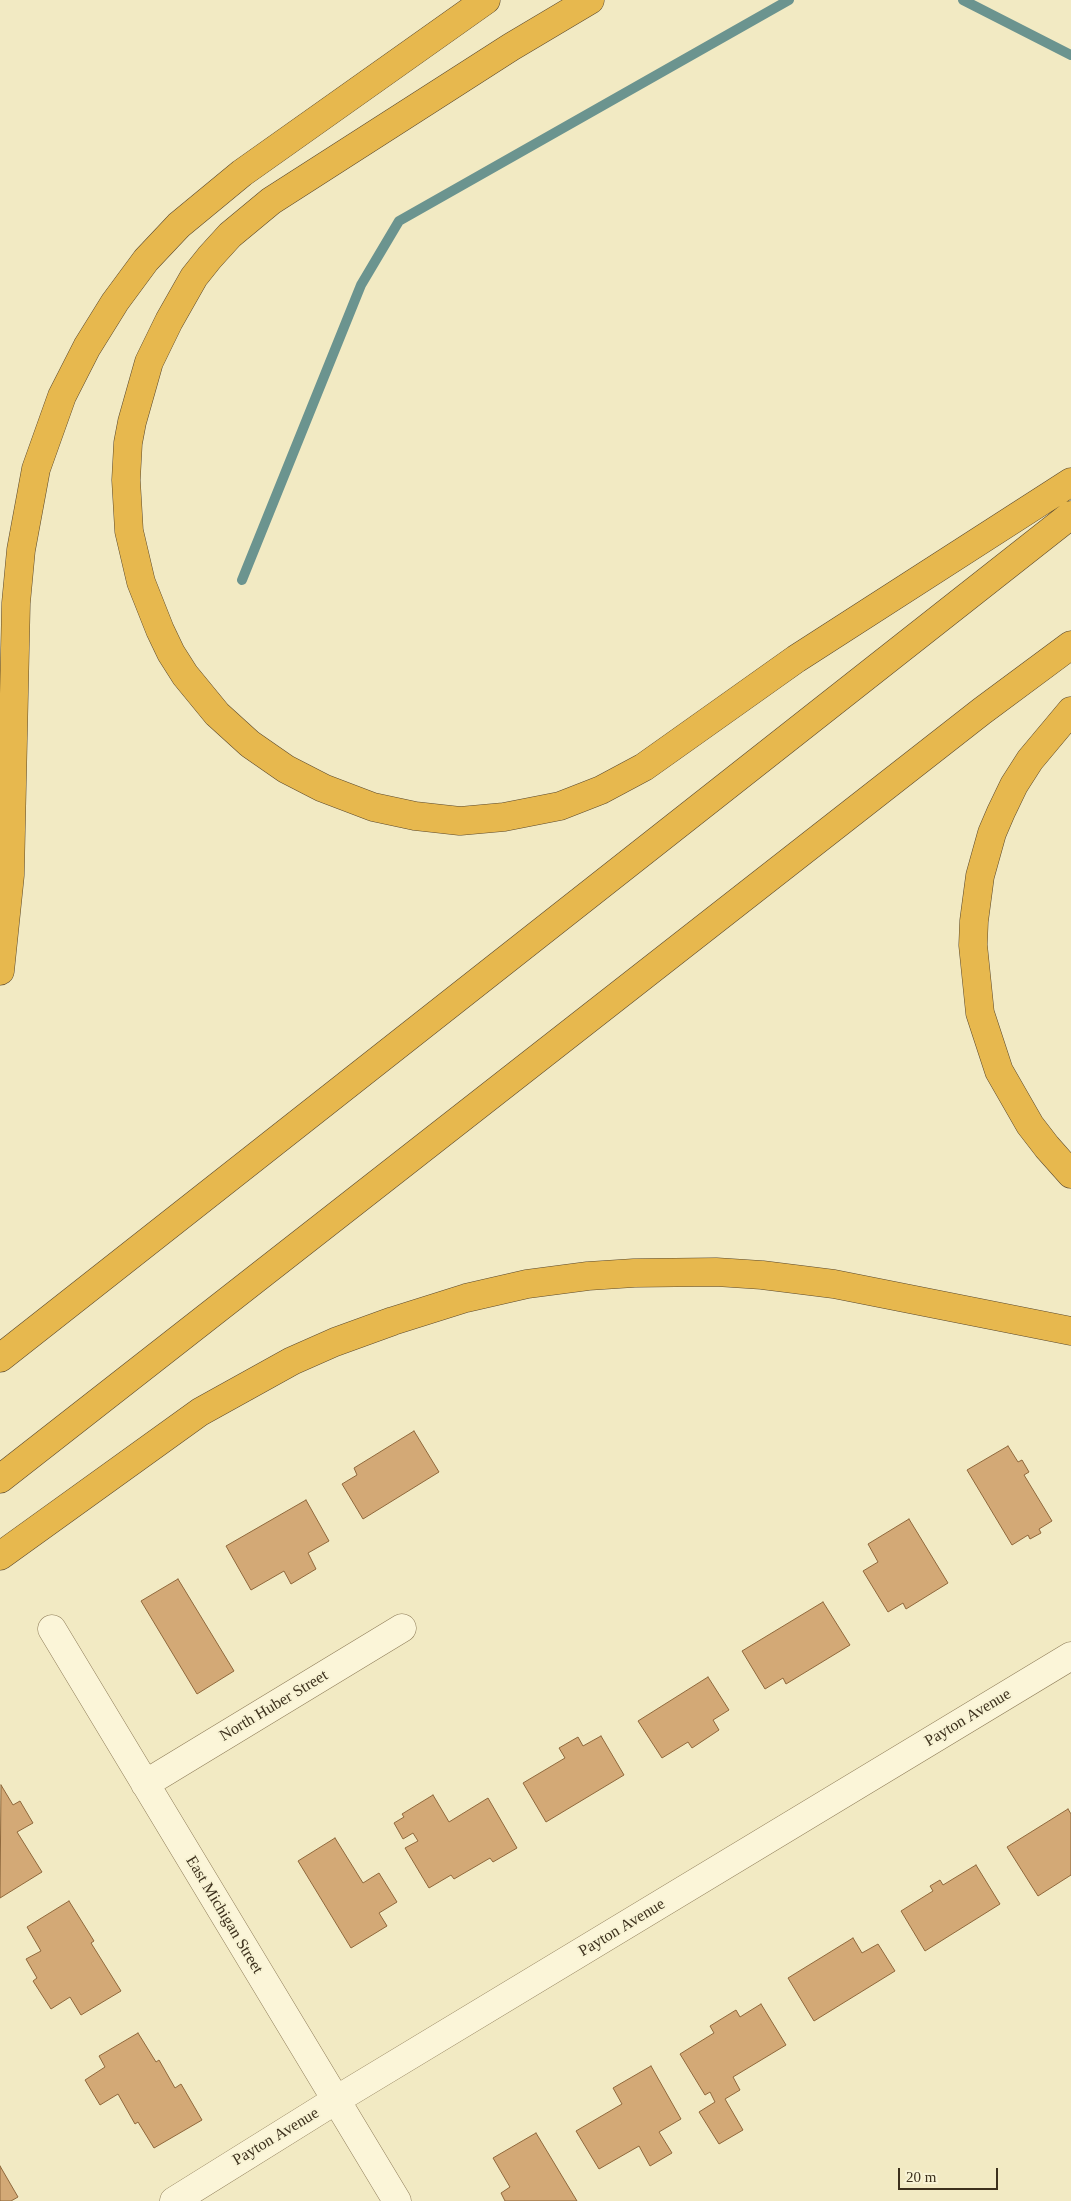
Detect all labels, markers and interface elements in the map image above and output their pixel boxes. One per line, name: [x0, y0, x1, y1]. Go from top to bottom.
street label: North Huber Street: [216, 1666, 332, 1746]
street label: Payton Avenue: [921, 1685, 1015, 1751]
street label: East Michigan Street: [181, 1853, 267, 1977]
street label: Payton Avenue: [575, 1895, 669, 1961]
street label: Payton Avenue: [229, 2104, 323, 2170]
scale bar: [901, 2158, 1001, 2190]
text: 20 m: [906, 2169, 936, 2185]

